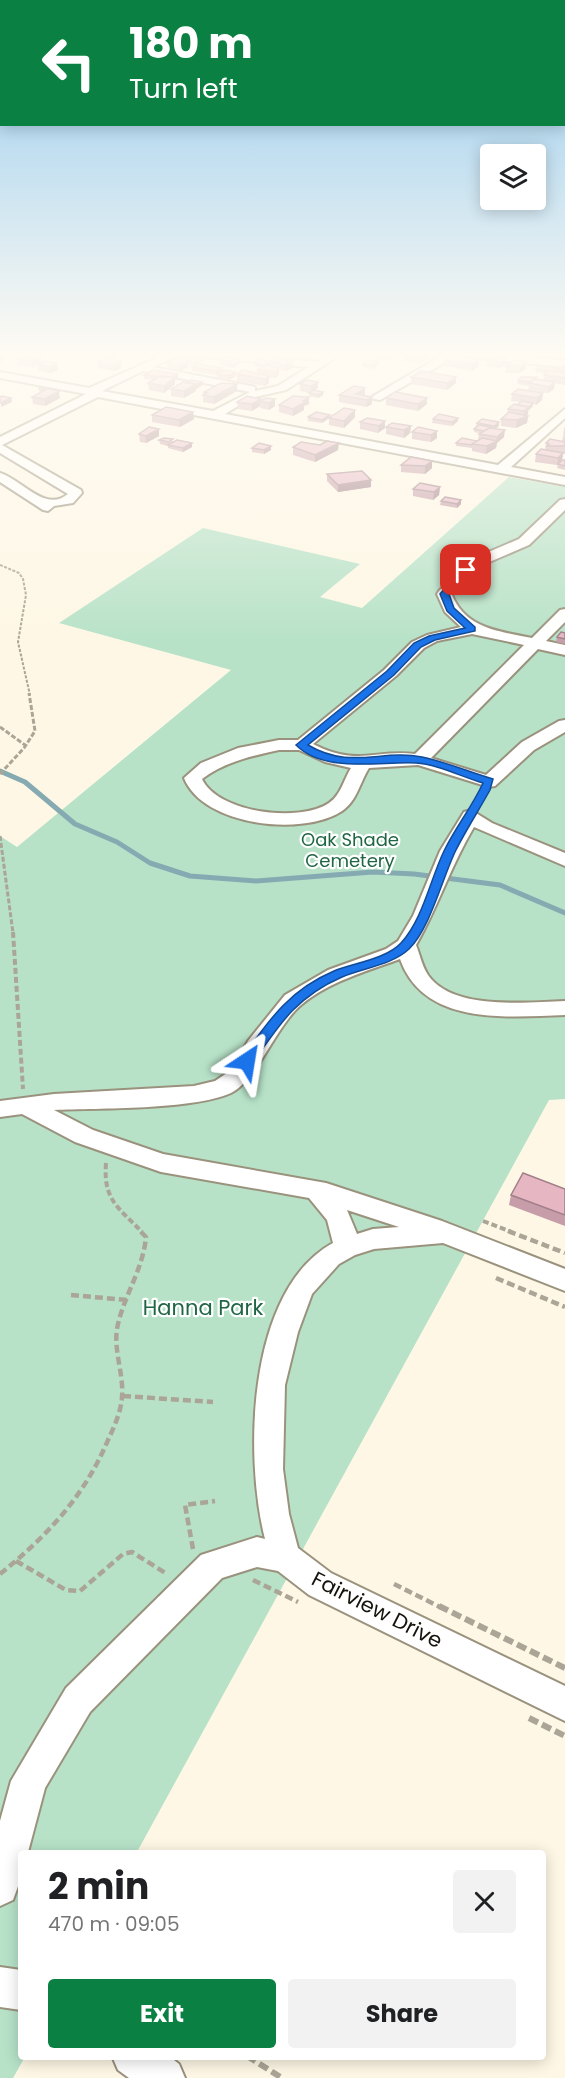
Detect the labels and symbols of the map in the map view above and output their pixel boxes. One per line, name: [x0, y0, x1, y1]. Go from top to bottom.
pin: [440, 544, 491, 595]
park label: Oak Shade Cemetery: [301, 827, 399, 873]
position arrow: [215, 1029, 279, 1093]
park label: Hanna Park: [143, 1293, 263, 1322]
street label: Fairview Drive: [307, 1564, 448, 1655]

